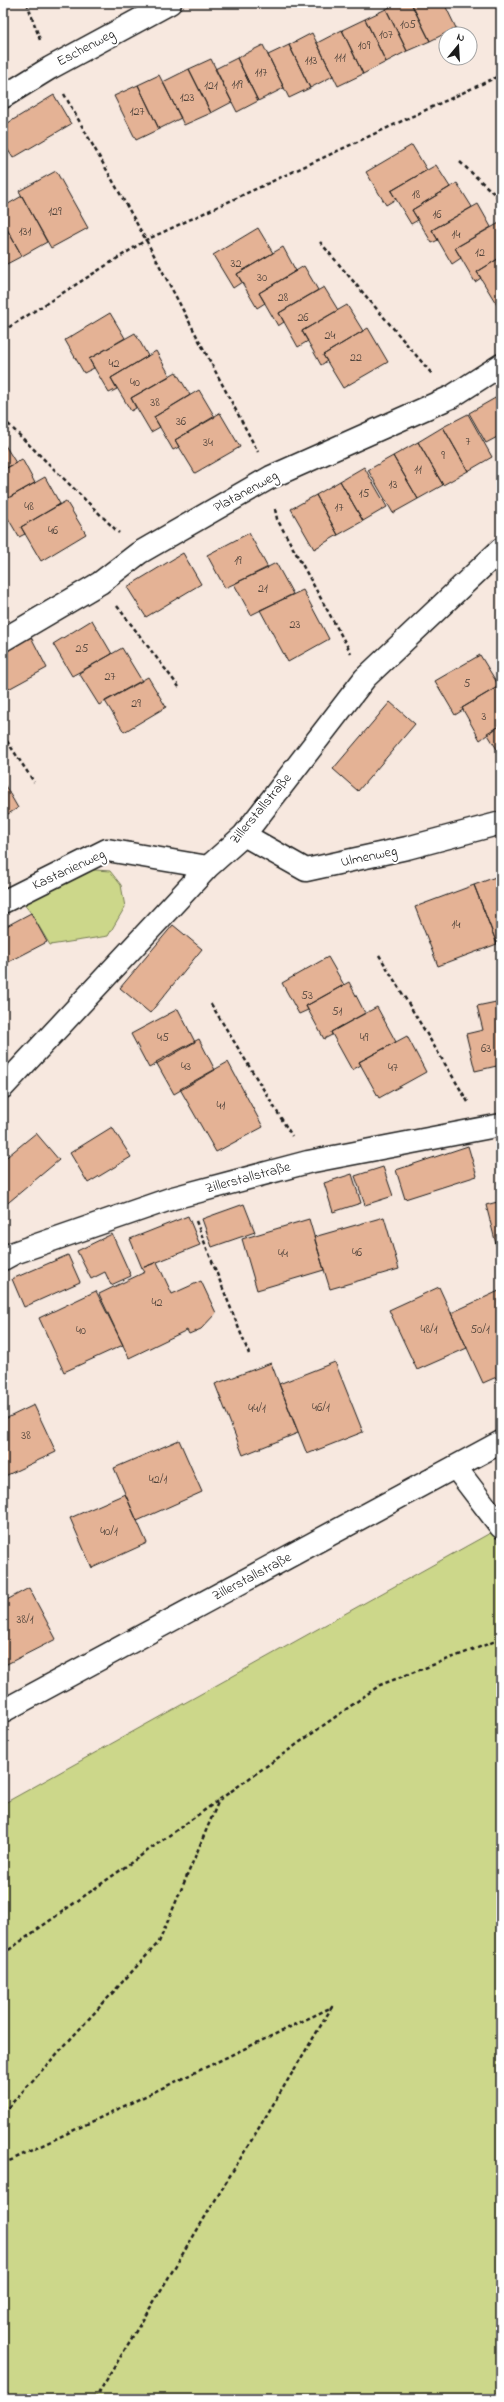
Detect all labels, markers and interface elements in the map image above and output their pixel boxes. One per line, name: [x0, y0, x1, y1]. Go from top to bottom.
house number: 105: [400, 16, 416, 34]
street label: Eschenweg: [53, 24, 119, 73]
house number: 107: [379, 26, 393, 44]
north arrow: [438, 26, 478, 66]
text: N: [455, 29, 467, 46]
house number: 109: [358, 37, 371, 55]
house number: 111: [334, 49, 346, 67]
house number: 113: [305, 52, 317, 70]
house number: 117: [255, 64, 267, 82]
house number: 119: [231, 76, 243, 94]
house number: 121: [204, 77, 218, 95]
house number: 123: [180, 89, 194, 107]
house number: 127: [130, 103, 144, 121]
house number: 18: [412, 186, 421, 204]
house number: 129: [48, 203, 62, 221]
house number: 16: [432, 206, 442, 224]
house number: 131: [19, 223, 31, 241]
house number: 14: [452, 226, 460, 244]
house number: 12: [475, 244, 485, 262]
house number: 32: [231, 255, 241, 273]
house number: 30: [257, 269, 267, 287]
house number: 28: [278, 289, 289, 307]
house number: 26: [297, 309, 309, 327]
house number: 24: [325, 327, 336, 345]
house number: 22: [350, 349, 362, 367]
house number: 42: [109, 355, 119, 373]
house number: 40: [130, 374, 140, 392]
house number: 38: [150, 394, 160, 412]
house number: 36: [176, 413, 187, 431]
house number: 7: [466, 433, 471, 451]
house number: 34: [203, 434, 213, 452]
house number: 9: [441, 447, 445, 465]
house number: 11: [414, 461, 422, 479]
street label: Platanenweg: [210, 466, 283, 519]
house number: 13: [389, 476, 397, 494]
house number: 15: [359, 485, 369, 503]
house number: 48: [24, 498, 34, 516]
house number: 17: [335, 499, 343, 517]
house number: 46: [48, 522, 59, 540]
house number: 19: [234, 552, 242, 570]
house number: 21: [258, 580, 268, 598]
house number: 23: [290, 616, 301, 634]
house number: 25: [76, 640, 89, 658]
house number: 27: [105, 668, 116, 686]
house number: 5: [464, 675, 471, 693]
house number: 29: [131, 695, 141, 713]
house number: 3: [482, 708, 487, 726]
street label: Zillerstallstraße: [225, 768, 298, 849]
street label: Ulmenweg: [339, 841, 399, 874]
street label: Kastanienweg: [29, 844, 109, 897]
house number: 14: [452, 916, 460, 934]
house number: 53: [301, 987, 313, 1005]
house number: 51: [332, 1003, 343, 1021]
house number: 45: [157, 1029, 169, 1047]
house number: 49: [360, 1029, 369, 1047]
house number: 63: [481, 1040, 491, 1058]
house number: 43: [181, 1058, 191, 1076]
house number: 47: [388, 1059, 398, 1077]
house number: 41: [217, 1097, 226, 1115]
street label: Zillerstallstraße: [203, 1156, 294, 1199]
house number: 46: [352, 1244, 363, 1262]
house number: 44: [278, 1245, 288, 1263]
house number: 42: [152, 1294, 162, 1312]
house number: 48/1: [421, 1321, 438, 1339]
house number: 50/1: [470, 1321, 490, 1339]
house number: 40: [76, 1322, 86, 1340]
house number: 46/1: [312, 1399, 330, 1417]
house number: 44/1: [248, 1400, 266, 1418]
house number: 38: [21, 1427, 31, 1445]
house number: 42/1: [149, 1471, 167, 1489]
house number: 40/1: [100, 1523, 118, 1541]
street label: Zillerstallstraße: [209, 1547, 296, 1607]
house number: 38/1: [17, 1611, 34, 1629]

